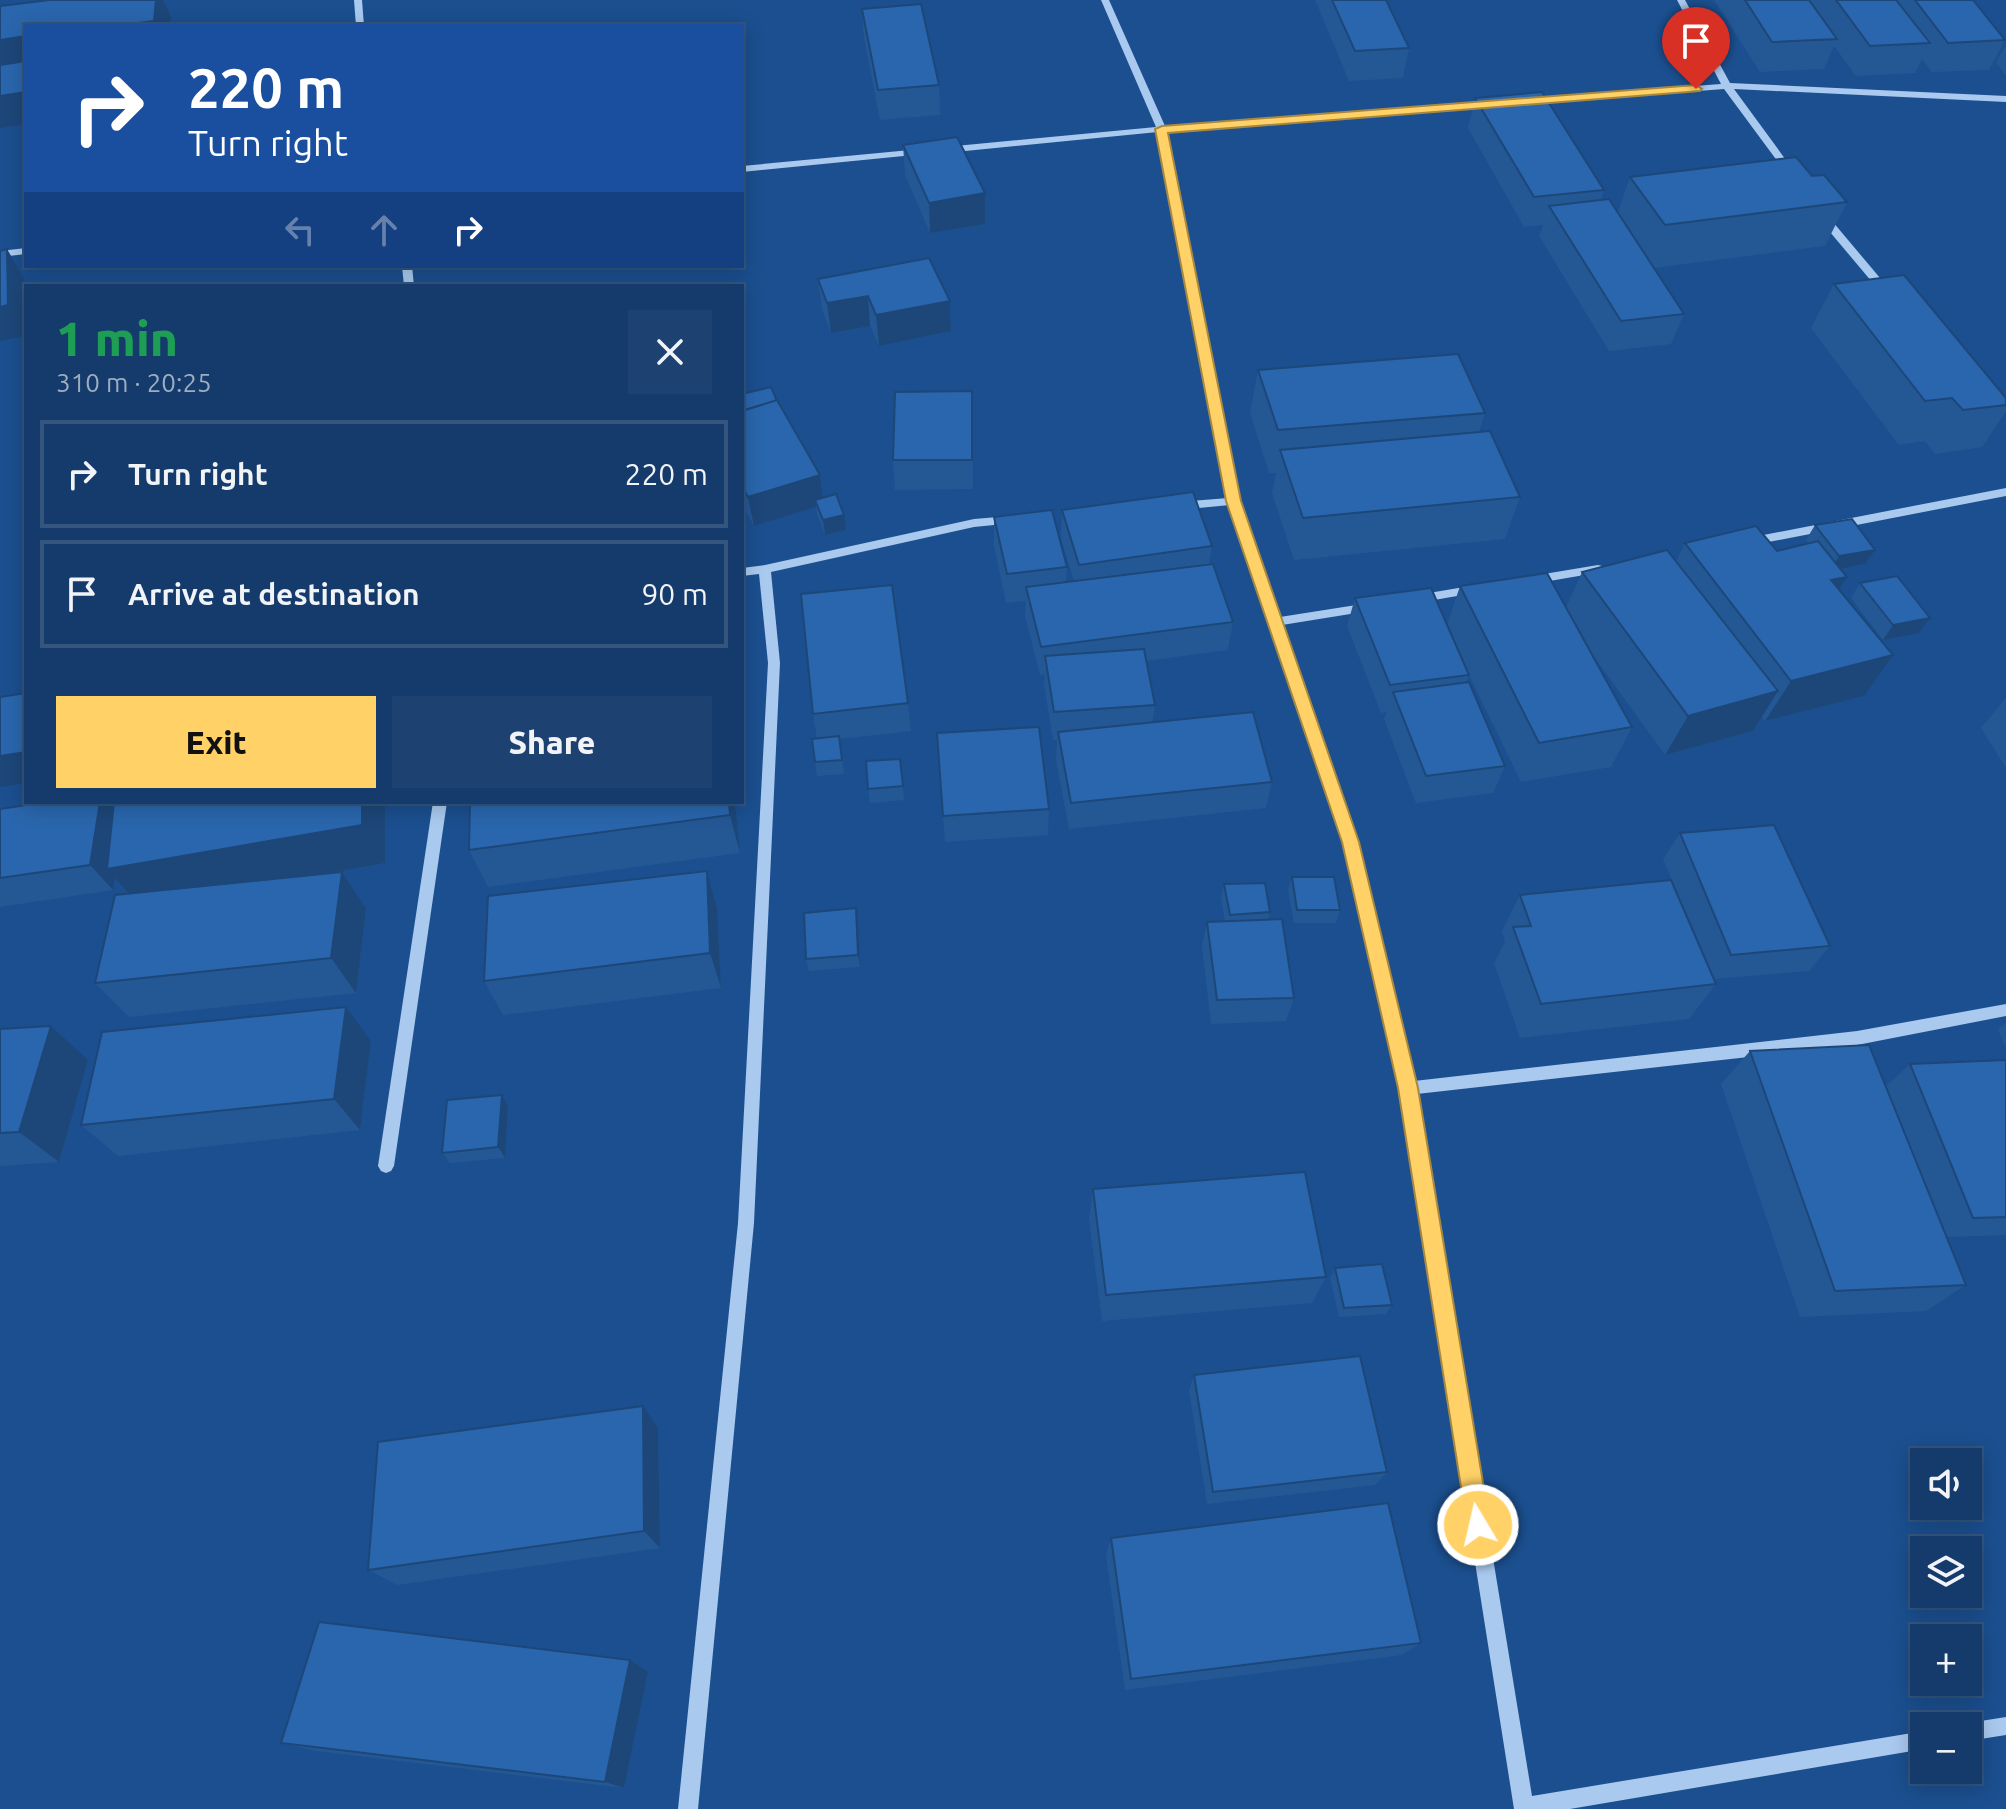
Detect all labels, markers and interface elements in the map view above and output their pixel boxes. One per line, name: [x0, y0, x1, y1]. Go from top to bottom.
pin: [1662, 7, 1730, 89]
icon: arrive: [1674, 19, 1718, 63]
icon: right: [56, 56, 160, 160]
text: 220 m: [188, 56, 344, 119]
text: Turn right: [188, 122, 348, 163]
icon: left: [278, 208, 322, 252]
icon: ahead: [362, 208, 406, 252]
icon: right: [446, 208, 490, 252]
button: close: [628, 310, 712, 394]
text: 1 min: [56, 311, 178, 365]
text: 310 m · 20:25: [56, 368, 212, 397]
icon: right: [60, 452, 104, 496]
text: Turn right: [128, 457, 268, 491]
text: 220 m: [624, 457, 708, 491]
icon: arrive: [60, 572, 104, 616]
text: Arrive at destination: [128, 577, 420, 611]
text: 90 m: [641, 577, 708, 611]
button: Exit: [56, 696, 376, 788]
button: Share: [392, 696, 712, 788]
map controls: [1910, 1448, 1982, 1784]
button: sound: [1910, 1448, 1982, 1520]
position arrow: [1436, 1483, 1520, 1567]
button: layers: [1910, 1536, 1982, 1608]
button: +: [1910, 1624, 1982, 1696]
button: −: [1910, 1712, 1982, 1784]

